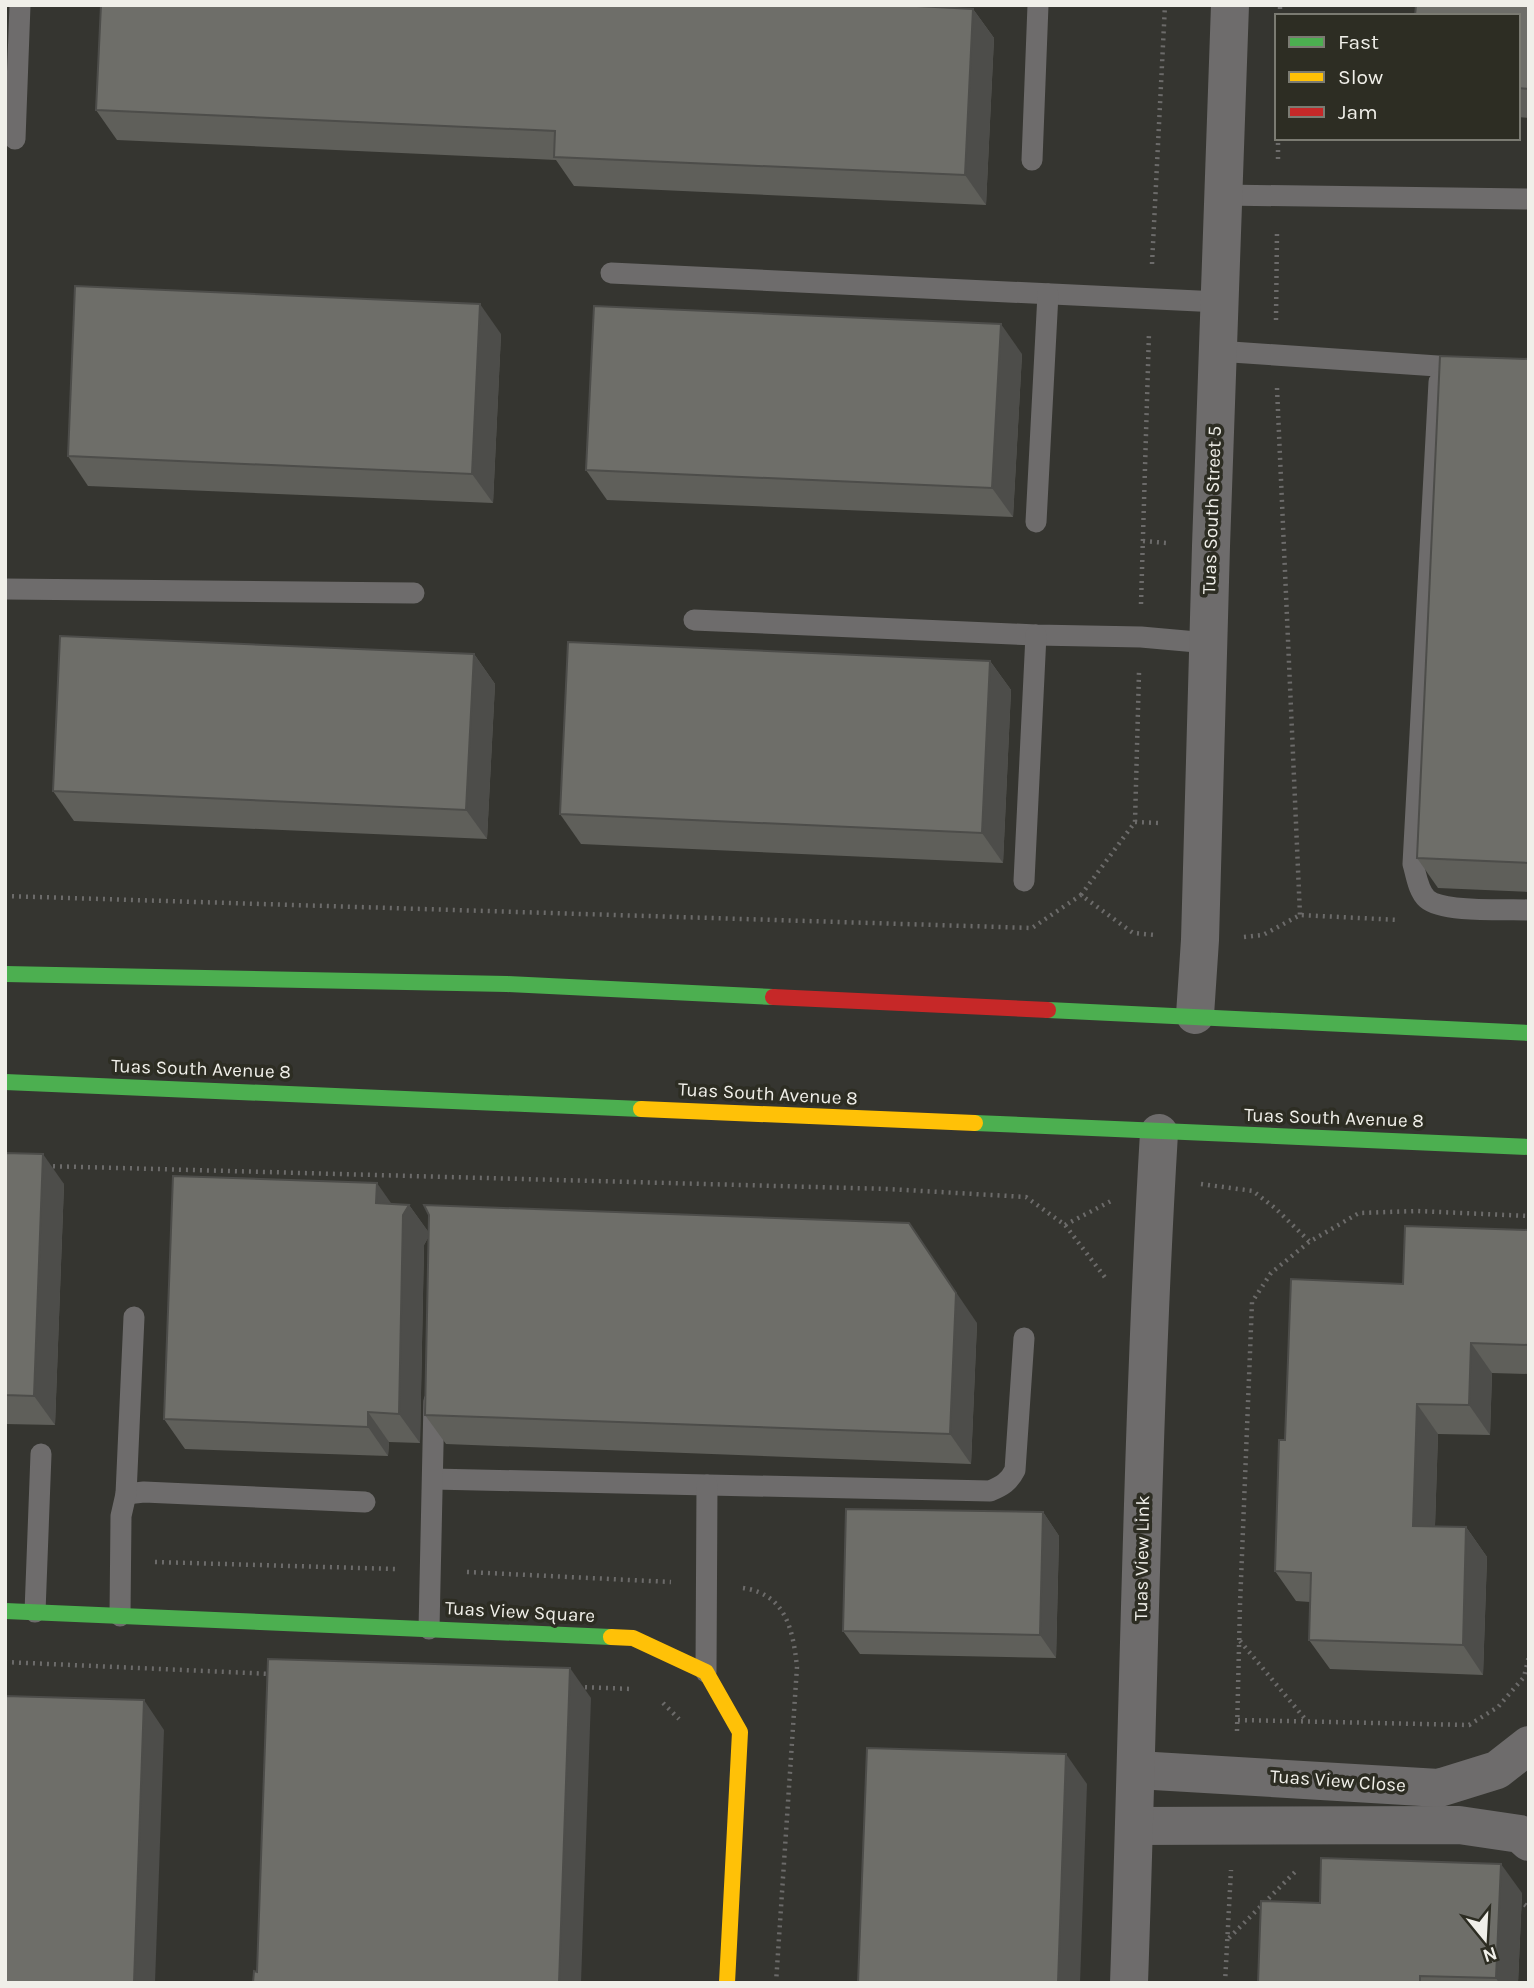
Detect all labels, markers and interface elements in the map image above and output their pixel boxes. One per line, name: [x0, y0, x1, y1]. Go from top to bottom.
legend: [1275, 14, 1520, 140]
text: Fast: [1338, 30, 1379, 54]
text: Slow: [1338, 65, 1383, 89]
text: Jam: [1338, 100, 1378, 124]
street label: Tuas South Street 5: [1198, 425, 1226, 595]
street label: Tuas South Avenue 8: [111, 1055, 291, 1083]
street label: Tuas South Avenue 8: [678, 1078, 858, 1110]
street label: Tuas South Avenue 8: [1244, 1104, 1424, 1132]
street label: Tuas View Link: [1130, 1495, 1154, 1621]
street label: Tuas View Square: [444, 1597, 596, 1627]
street label: Tuas View Close: [1269, 1765, 1407, 1797]
north arrow: [1450, 1904, 1520, 1974]
text: N: [1480, 1942, 1500, 1967]

